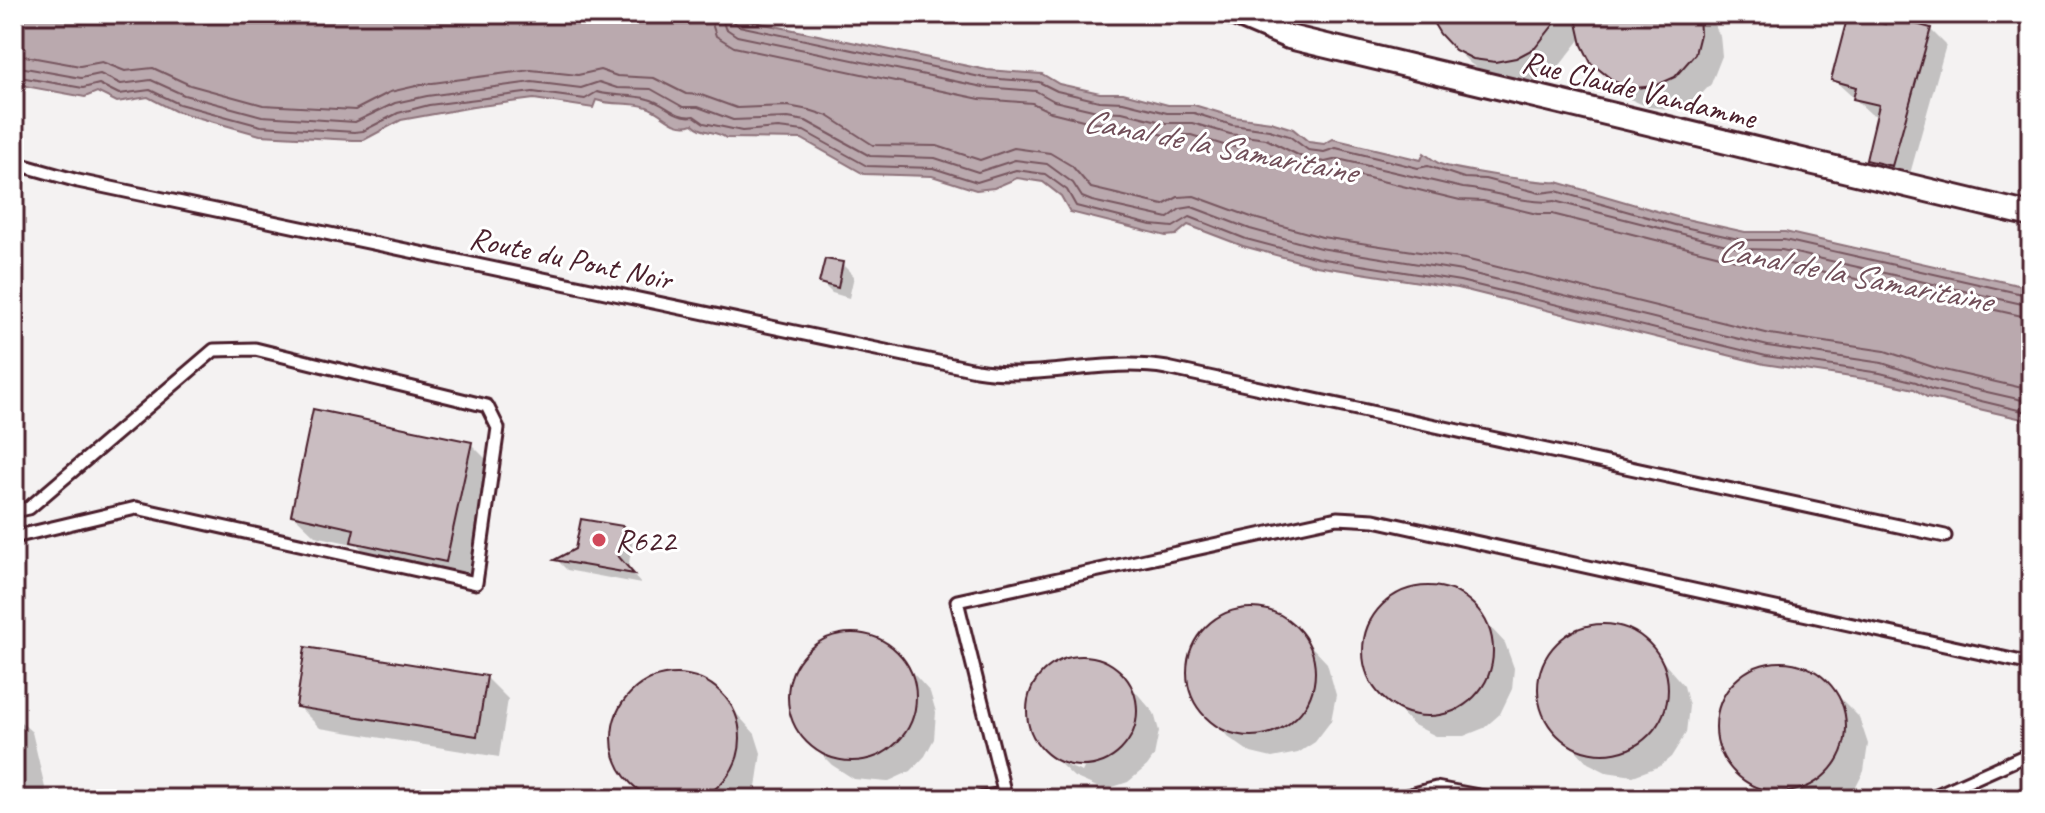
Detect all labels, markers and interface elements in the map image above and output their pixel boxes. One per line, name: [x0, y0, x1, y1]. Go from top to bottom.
street label: Rue Claude Vandamme: [1518, 41, 1763, 139]
water label: Canal de la Samaritaine: [1080, 98, 1365, 194]
street label: Route du Pont Noir: [466, 217, 678, 300]
water label: Canal de la Samaritaine: [1715, 227, 2000, 323]
place label: R622: [615, 520, 678, 561]
marker: R622: [590, 531, 608, 549]

